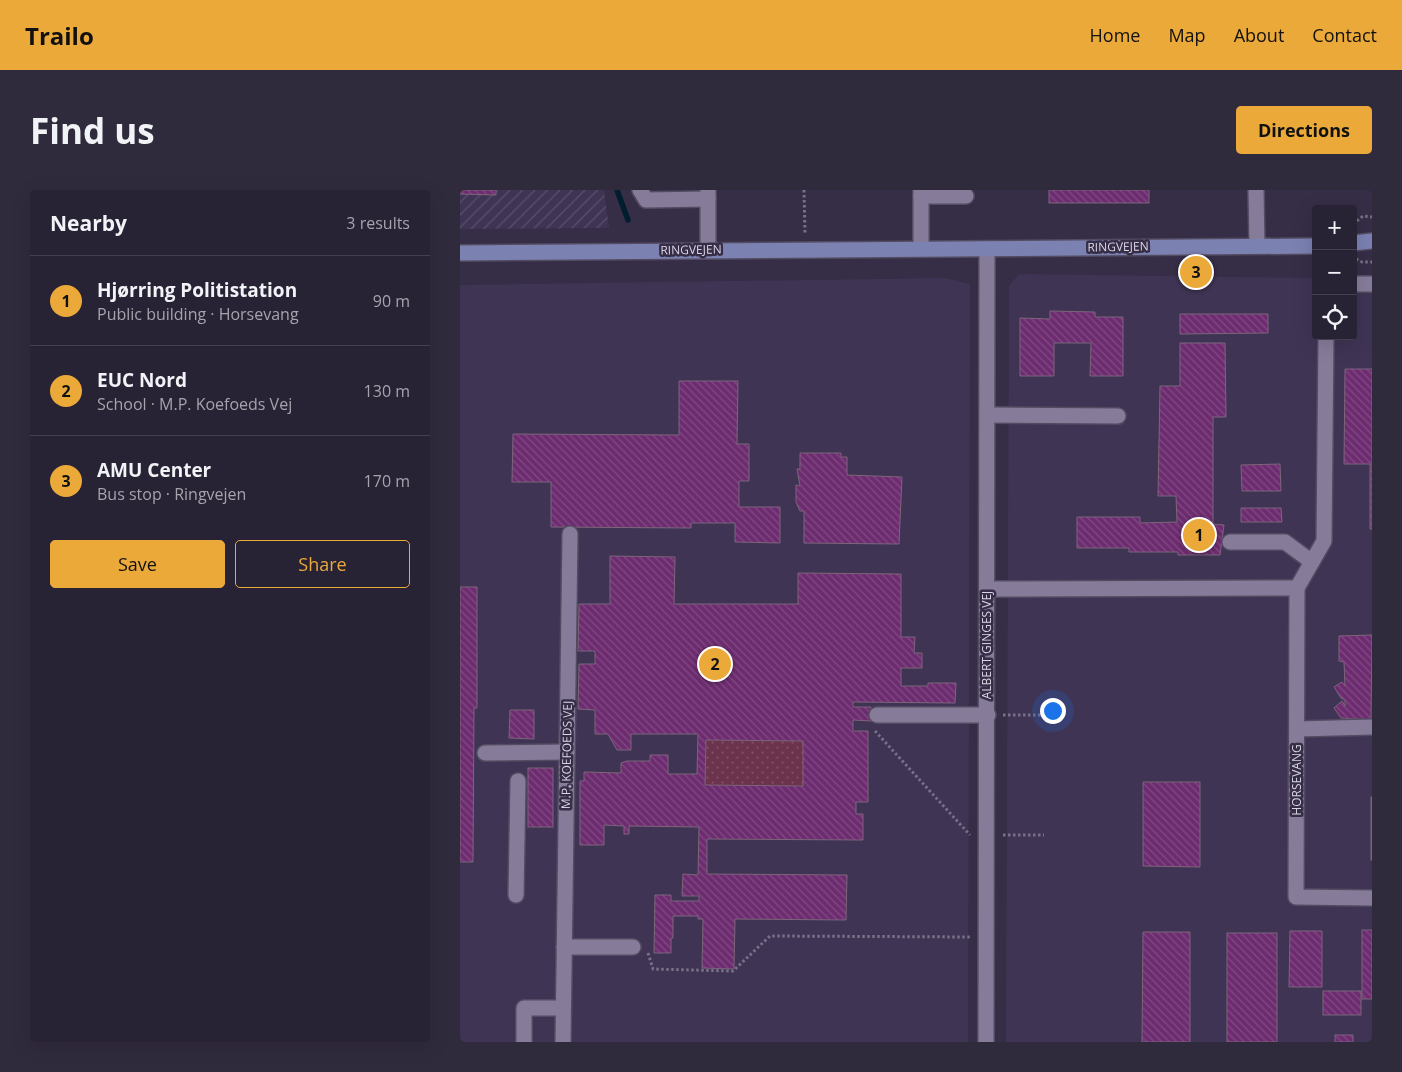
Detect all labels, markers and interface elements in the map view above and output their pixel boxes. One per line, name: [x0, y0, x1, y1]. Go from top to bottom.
text: Trailo: [25, 19, 94, 52]
text: Home: [1090, 23, 1140, 47]
text: Map: [1168, 23, 1206, 47]
text: About: [1234, 23, 1284, 47]
text: Contact: [1312, 23, 1377, 47]
button: Directions: [1236, 106, 1372, 154]
text: Find us: [30, 107, 155, 154]
map controls: [1312, 205, 1357, 340]
button: +: [1312, 205, 1357, 250]
text: Nearby: [50, 209, 127, 237]
text: 3 results: [346, 212, 410, 234]
street label: RINGVEJEN: [1087, 237, 1149, 256]
street label: RINGVEJEN: [660, 240, 722, 259]
button: −: [1312, 250, 1357, 295]
pin: 3: [1180, 253, 1212, 291]
text: Hjørring Politistation: [97, 277, 297, 303]
text: 1: [61, 290, 71, 312]
text: 90 m: [373, 290, 410, 312]
button: locate: [1312, 295, 1357, 340]
text: Public building · Horsevang: [97, 303, 299, 325]
text: EUC Nord: [97, 367, 187, 393]
text: 2: [61, 380, 71, 402]
text: 130 m: [364, 380, 410, 402]
text: School · M.P. Koefoeds Vej: [97, 393, 292, 415]
text: AMU Center: [97, 457, 211, 483]
text: 3: [61, 470, 71, 492]
text: 170 m: [364, 470, 410, 492]
text: Bus stop · Ringvejen: [97, 483, 246, 505]
pin: 1: [1183, 516, 1215, 554]
button: Save: [50, 540, 225, 588]
button: Share: [235, 540, 410, 588]
street label: ALBERT GINGES VEJ: [978, 591, 995, 699]
pin: 2: [699, 645, 731, 683]
your location: [1040, 698, 1066, 724]
street label: M.P. KOEFOEDS VEJ: [557, 701, 576, 809]
street label: HORSEVANG: [1288, 744, 1305, 816]

